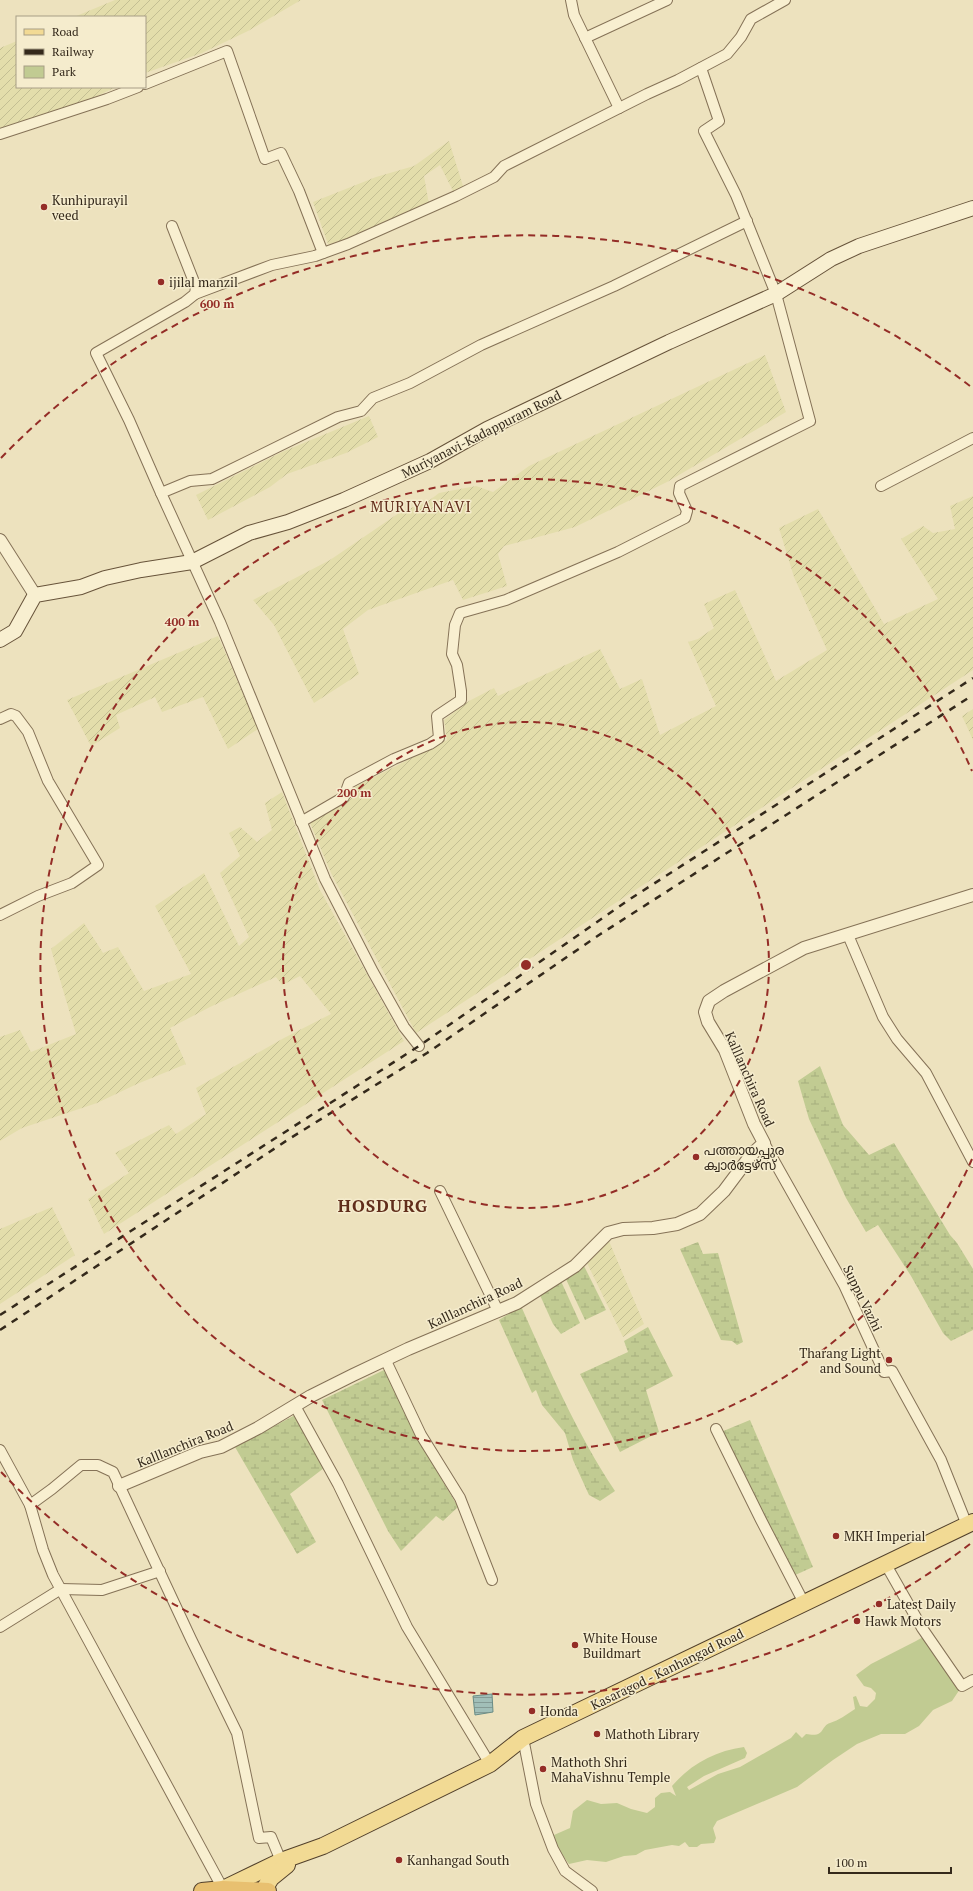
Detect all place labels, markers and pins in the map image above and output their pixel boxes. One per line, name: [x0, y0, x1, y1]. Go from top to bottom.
place label: Kunhipurayil veed: [51, 191, 128, 224]
marker: Kunhipurayil veed: [39, 202, 49, 212]
place label: ijilal manzil: [169, 273, 238, 291]
marker: ijilal manzil: [156, 277, 166, 287]
centre of rings: [519, 958, 533, 972]
place label: പത്തായപ്പുര ക്വാർട്ടേഴ്സ്: [704, 1141, 785, 1174]
marker: പത്തായപ്പുര ക്വാർട്ടേഴ്സ്: [691, 1152, 701, 1162]
place label: Tharang Light and Sound: [799, 1344, 881, 1377]
marker: Tharang Light and Sound: [884, 1355, 894, 1365]
place label: MKH Imperial: [844, 1527, 925, 1545]
marker: MKH Imperial: [831, 1531, 841, 1541]
place label: Latest Daily: [887, 1595, 956, 1613]
marker: Latest Daily: [874, 1599, 884, 1609]
place label: Hawk Motors: [865, 1612, 941, 1630]
marker: Hawk Motors: [852, 1616, 862, 1626]
place label: White House Buildmart: [583, 1629, 658, 1662]
marker: White House Buildmart: [570, 1640, 580, 1650]
place label: Honda: [540, 1702, 579, 1720]
marker: Honda: [527, 1706, 537, 1716]
place label: Mathoth Library: [605, 1725, 700, 1743]
marker: Mathoth Library: [592, 1729, 602, 1739]
place label: Mathoth Shri MahaVishnu Temple: [551, 1753, 670, 1786]
marker: Mathoth Shri MahaVishnu Temple: [538, 1764, 548, 1774]
place label: Kanhangad South: [407, 1851, 510, 1869]
marker: Kanhangad South: [394, 1855, 404, 1865]

